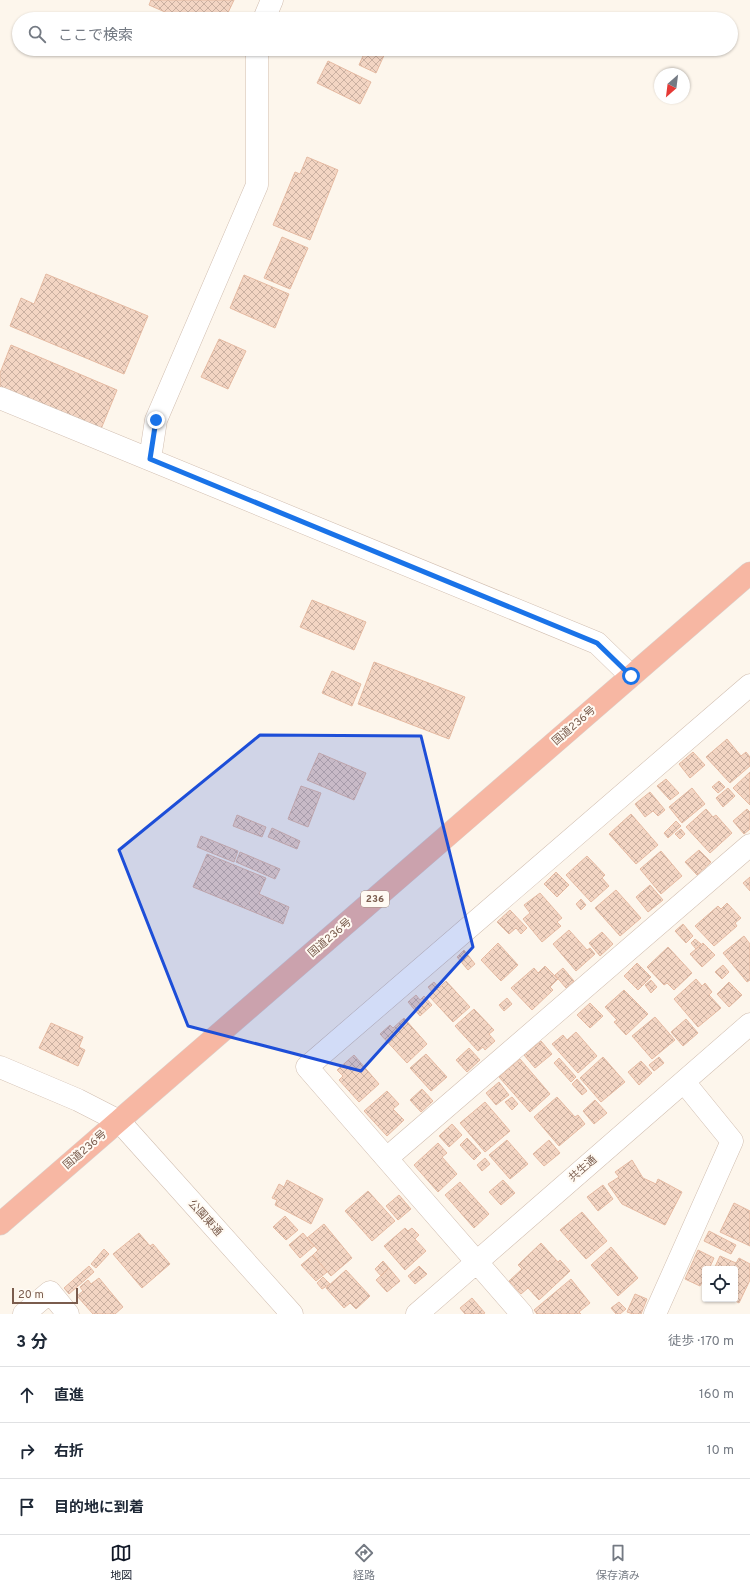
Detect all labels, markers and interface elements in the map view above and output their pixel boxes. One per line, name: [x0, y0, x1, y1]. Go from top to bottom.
search box: [12, 12, 738, 56]
icon: search: [26, 23, 48, 45]
text: ここで検索: [58, 27, 133, 46]
north arrow: [654, 68, 690, 104]
route end: [147, 411, 165, 429]
route start: [622, 667, 640, 685]
street label: 国道236号: [549, 703, 599, 749]
road number: 236: [361, 891, 389, 907]
street label: 国道236号: [305, 915, 355, 961]
street label: 国道236号: [60, 1127, 110, 1173]
street label: 共生通: [566, 1153, 600, 1185]
street label: 公園東通: [185, 1197, 225, 1239]
map controls: [702, 1266, 738, 1302]
button: locate: [702, 1266, 738, 1302]
scale bar: [12, 1286, 78, 1305]
text: 20 m: [18, 1288, 44, 1302]
text: 3 分: [16, 1332, 47, 1354]
text: 徒歩 · 170 m: [668, 1334, 734, 1350]
icon: ahead: [16, 1384, 38, 1406]
text: 直進: [54, 1387, 84, 1406]
text: 160 m: [699, 1387, 734, 1403]
icon: right: [16, 1440, 38, 1462]
text: 右折: [54, 1443, 84, 1462]
text: 10 m: [707, 1443, 734, 1459]
icon: arrive: [16, 1496, 38, 1518]
text: 目的地に到着: [54, 1499, 144, 1518]
tab: 地図: [110, 1542, 132, 1583]
tab: 経路: [353, 1542, 375, 1583]
tab: 保存済み: [596, 1542, 640, 1583]

